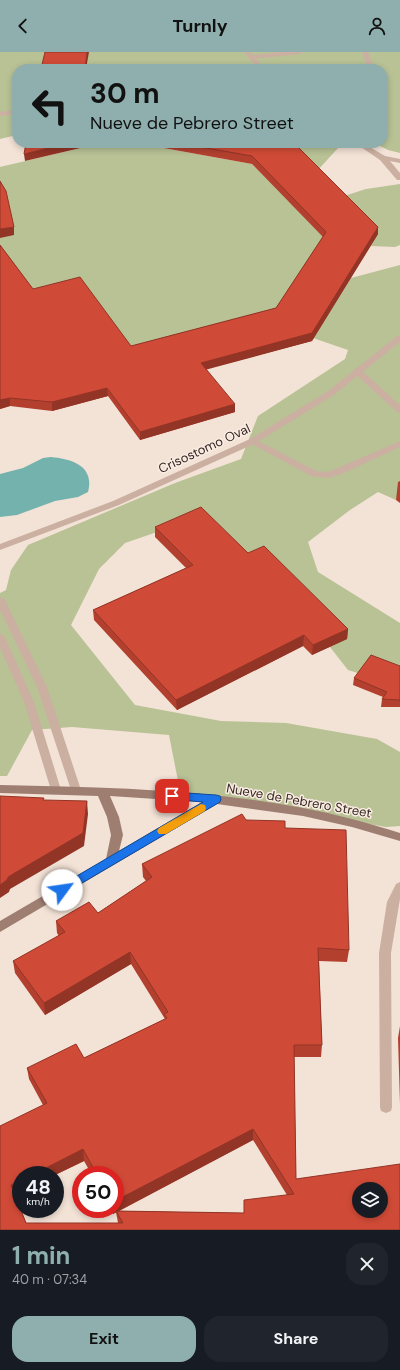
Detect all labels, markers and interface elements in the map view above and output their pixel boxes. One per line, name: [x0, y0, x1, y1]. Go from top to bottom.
text: Turnly: [172, 14, 228, 38]
icon: back: [12, 15, 34, 37]
icon: person: [366, 15, 388, 37]
text: 30 m: [90, 75, 160, 112]
icon: left: [24, 80, 76, 132]
text: Nueve de Pebrero Street: [90, 111, 294, 135]
street label: Crisostomo Oval: [155, 420, 253, 477]
pin: [155, 779, 189, 813]
street label: Nueve de Pebrero Street: [225, 779, 373, 822]
icon: arrive: [161, 785, 183, 807]
position arrow: [41, 869, 83, 911]
speed limit sign: 50: [72, 1166, 124, 1218]
text: 48: [25, 1174, 51, 1200]
map controls: [352, 1182, 388, 1218]
button: layers: [352, 1182, 388, 1218]
text: km/h: [26, 1195, 50, 1208]
text: 1 min: [12, 1240, 70, 1271]
button: close: [346, 1243, 388, 1285]
text: 40 m · 07:34: [12, 1271, 87, 1288]
button: Exit: [12, 1316, 196, 1362]
button: Share: [204, 1316, 388, 1362]

